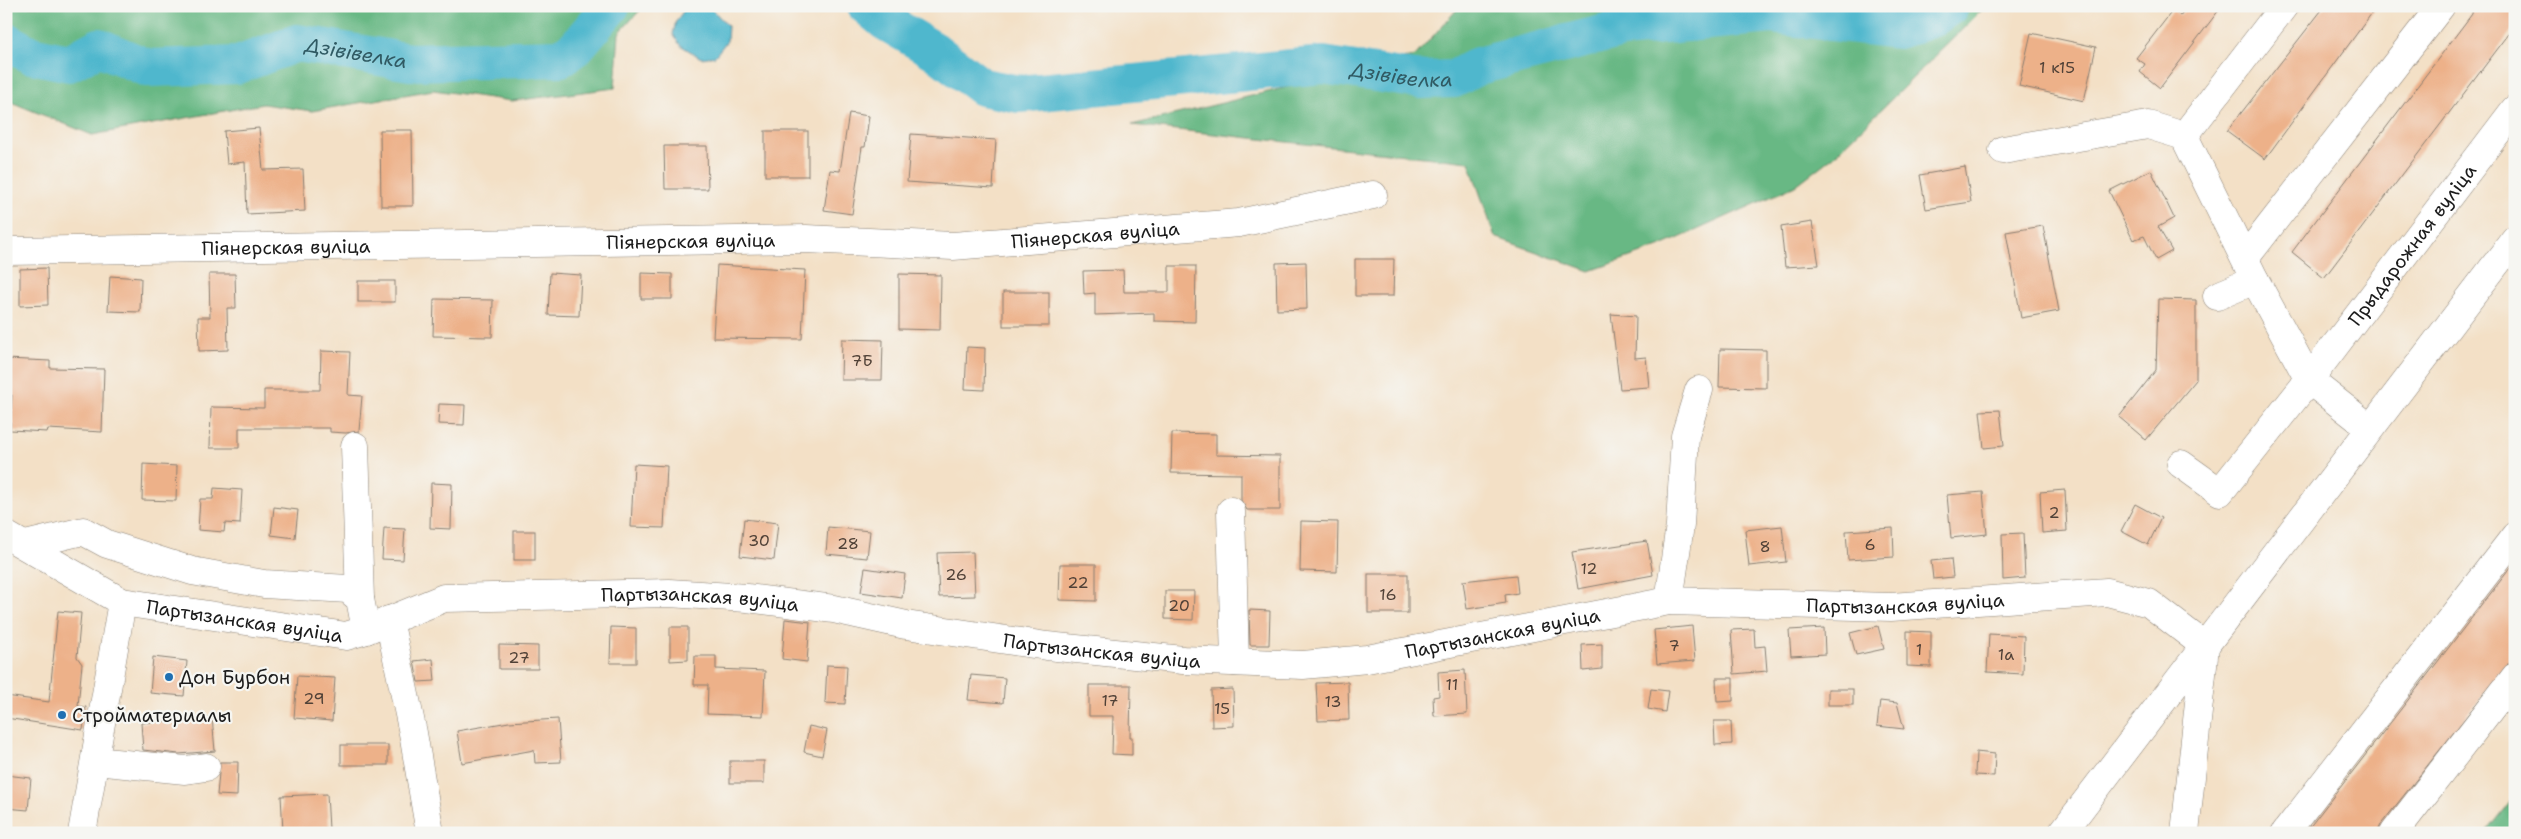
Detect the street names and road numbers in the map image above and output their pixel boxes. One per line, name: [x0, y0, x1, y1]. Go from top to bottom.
street label: Прыдарожная вуліца: [2342, 158, 2482, 331]
street label: Піянерская вуліца: [1010, 215, 1181, 254]
street label: Піянерская вуліца: [606, 227, 776, 254]
street label: Піянерская вуліца: [201, 233, 371, 261]
street label: Партызанская вуліца: [601, 580, 801, 617]
street label: Партызанская вуліца: [1806, 587, 2005, 620]
street label: Партызанская вуліца: [145, 593, 345, 648]
street label: Партызанская вуліца: [1403, 602, 1602, 664]
street label: Партызанская вуліца: [1002, 627, 1201, 673]

